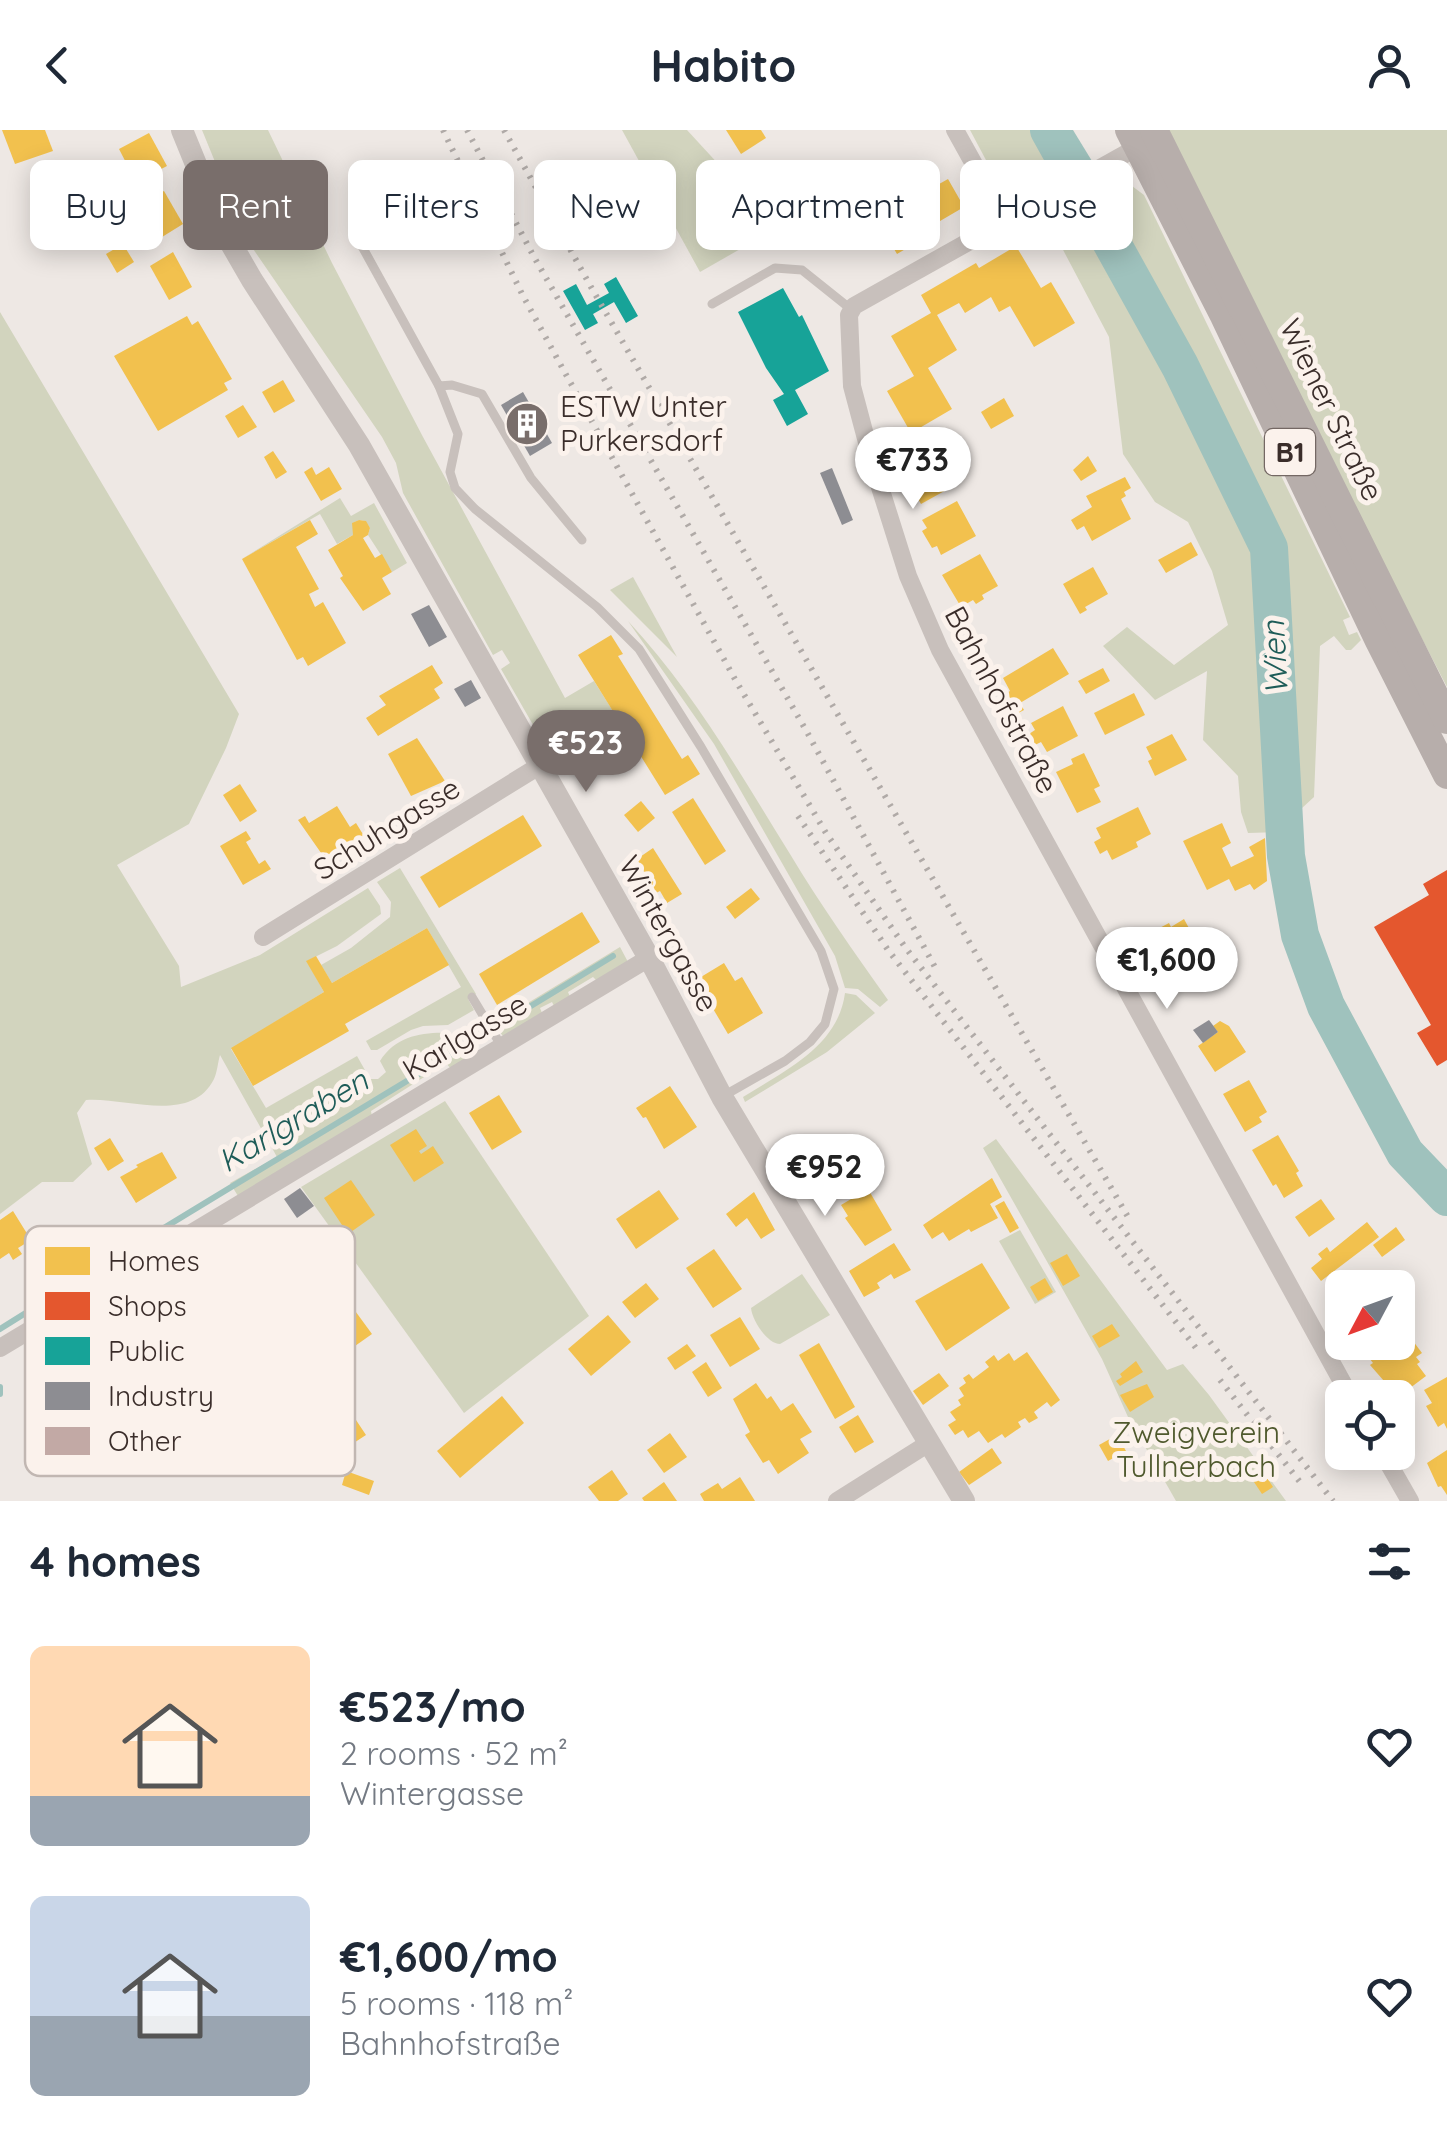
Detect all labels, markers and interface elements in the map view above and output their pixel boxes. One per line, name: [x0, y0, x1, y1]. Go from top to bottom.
text: Habito: [651, 37, 796, 93]
icon: back: [30, 38, 85, 93]
icon: person: [1362, 38, 1417, 93]
chip: Buy: [30, 160, 163, 250]
chip: Rent: [183, 160, 328, 250]
chip: Filters: [348, 160, 514, 250]
chip: New: [534, 160, 676, 250]
chip: Apartment: [696, 160, 940, 250]
chip: House: [960, 160, 1133, 250]
street label: Wiener Straße: [1271, 312, 1392, 507]
place label: ESTW Unter Purkersdorf: [560, 387, 727, 459]
building icon: ESTW Unter Purkersdorf: [504, 401, 550, 447]
pin: €733: [854, 427, 972, 512]
road number: B1: [1265, 429, 1315, 475]
text: €733: [877, 439, 949, 479]
street label: Bahnhofstraße: [937, 599, 1067, 800]
water label: Wien: [1252, 618, 1296, 696]
pin: €523: [527, 710, 645, 795]
text: €523: [549, 722, 623, 762]
street label: Schuhgasse: [306, 768, 467, 888]
street label: Wintergasse: [610, 849, 727, 1018]
pin: €1,600: [1086, 927, 1248, 1012]
text: €1,600: [1118, 939, 1216, 979]
street label: Karlgasse: [395, 984, 534, 1088]
water label: Karlgraben: [210, 1059, 376, 1180]
pin: €952: [766, 1134, 884, 1219]
text: €952: [788, 1146, 862, 1186]
legend: [25, 1226, 355, 1476]
text: Homes: [108, 1243, 200, 1278]
north arrow: [1325, 1270, 1415, 1360]
map controls: [1325, 1270, 1415, 1470]
text: Shops: [108, 1288, 187, 1323]
text: Public: [108, 1333, 184, 1368]
text: Industry: [108, 1378, 214, 1413]
button: locate: [1325, 1380, 1415, 1470]
park label: Zweigverein Tullnerbach: [1112, 1413, 1280, 1485]
text: Other: [108, 1423, 182, 1458]
icon: filters: [1362, 1534, 1417, 1589]
text: 4 homes: [30, 1535, 201, 1588]
text: €523/mo: [340, 1680, 526, 1733]
icon: home: [110, 1686, 230, 1806]
icon: heart: [1362, 1719, 1417, 1774]
text: 2 rooms · 52 m²: [340, 1733, 568, 1773]
text: Wintergasse: [340, 1773, 524, 1813]
text: €1,600/mo: [340, 1930, 558, 1983]
icon: home: [110, 1936, 230, 2056]
icon: heart: [1362, 1969, 1417, 2024]
text: 5 rooms · 118 m²: [340, 1983, 573, 2023]
text: Bahnhofstraße: [340, 2023, 561, 2063]

